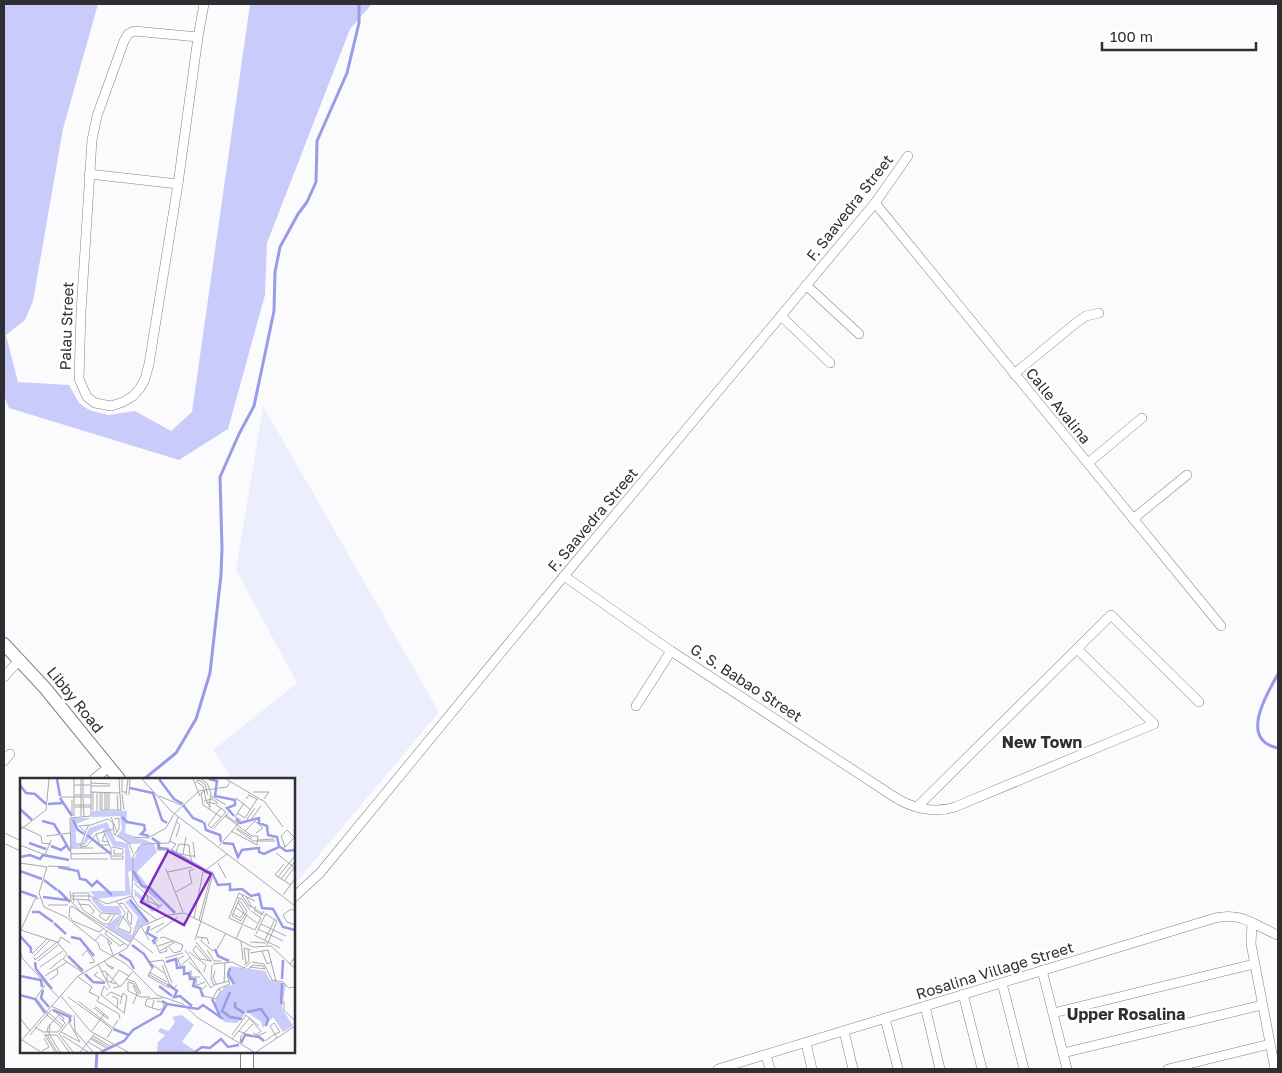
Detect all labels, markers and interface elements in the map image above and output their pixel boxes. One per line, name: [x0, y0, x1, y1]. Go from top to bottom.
scale bar: [1102, 20, 1256, 52]
text: 100 m: [1110, 27, 1153, 45]
street label: F. Saavedra Street: [802, 151, 896, 264]
street label: Palau Street: [55, 281, 77, 371]
street label: Calle Avalina: [1023, 364, 1095, 447]
street label: F. Saavedra Street: [544, 464, 641, 575]
street label: G. S. Babao Street: [687, 639, 806, 725]
street label: Libby Road: [44, 663, 108, 736]
district label: New Town: [1002, 732, 1082, 752]
inset map: [20, 778, 295, 1053]
street label: Rosalina Village Street: [914, 937, 1076, 1003]
district label: Upper Rosalina: [1067, 1004, 1185, 1024]

